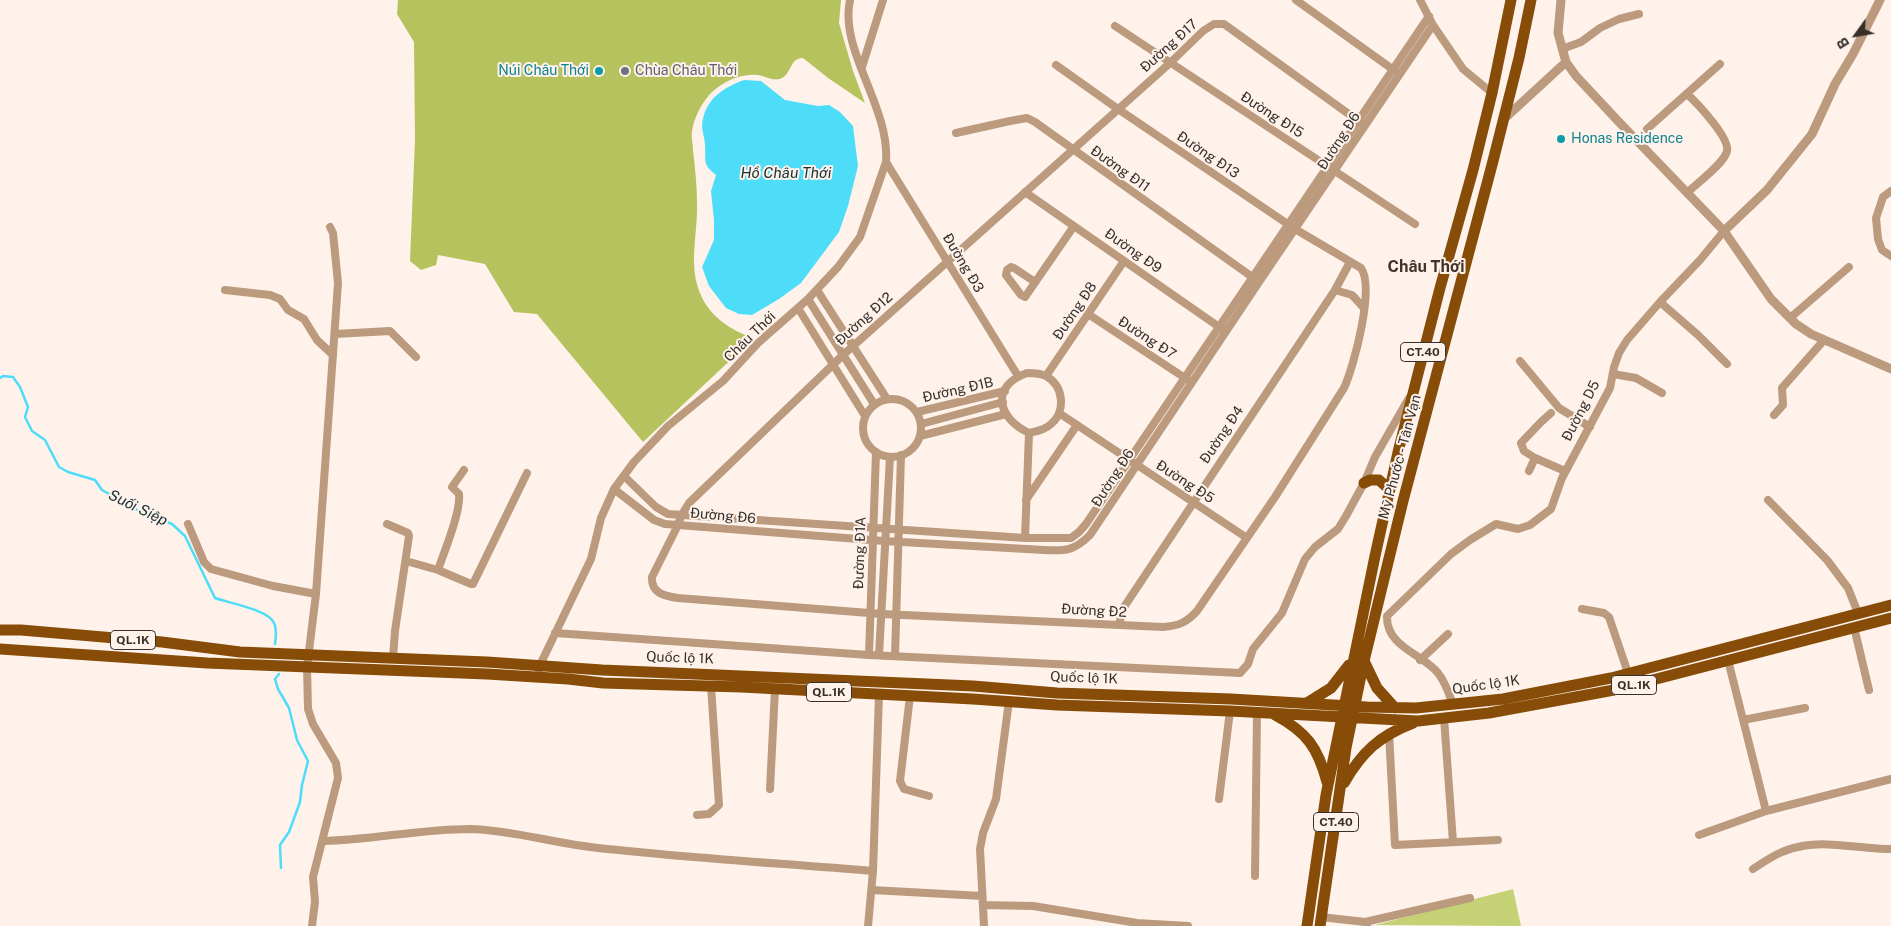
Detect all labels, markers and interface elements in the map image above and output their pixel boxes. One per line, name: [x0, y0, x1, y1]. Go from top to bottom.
north arrow: [1831, 10, 1881, 60]
street label: Đường Đ17: [1137, 16, 1201, 76]
text: B: [1834, 35, 1853, 51]
place label: Núi Châu Thới: [498, 63, 589, 79]
place label: Chùa Châu Thới: [635, 63, 737, 79]
marker: Núi Châu Thới: [593, 65, 605, 77]
marker: Chùa Châu Thới: [619, 65, 631, 77]
street label: Đường Đ15: [1237, 88, 1307, 142]
street label: Đường Đ6: [1314, 109, 1364, 173]
street label: Đường Đ13: [1174, 128, 1242, 182]
place label: Honas Residence: [1571, 131, 1683, 147]
marker: Honas Residence: [1555, 133, 1567, 145]
street label: Đường Đ11: [1087, 142, 1153, 196]
water label: Hồ Châu Thới: [741, 164, 831, 182]
street label: Đường Đ9: [1101, 225, 1165, 277]
street label: Đường Đ3: [939, 230, 987, 296]
district label: Châu Thới: [1388, 257, 1464, 277]
street label: Đường Đ8: [1049, 279, 1101, 343]
street label: Đường Đ12: [832, 289, 896, 349]
street label: Châu Thới: [721, 308, 779, 366]
street label: Đường Đ7: [1115, 313, 1179, 363]
road number: CT.40: [1400, 342, 1446, 362]
street label: Đường Đ1B: [921, 374, 995, 406]
street label: Đường D5: [1559, 378, 1603, 444]
street label: Mỹ Phước - Tân Vạn: [1375, 393, 1425, 521]
street label: Đường Đ4: [1197, 403, 1247, 467]
street label: Đường Đ6: [1088, 446, 1138, 510]
street label: Đường Đ5: [1153, 457, 1217, 507]
water label: Suối Siệp: [105, 486, 171, 530]
street label: Đường Đ6: [689, 505, 757, 527]
street label: Đường Đ1A: [850, 516, 870, 590]
street label: Đường Đ2: [1061, 601, 1127, 621]
road number: QL.1K: [110, 630, 156, 650]
street label: Quốc lộ 1K: [646, 648, 714, 668]
street label: Quốc lộ 1K: [1050, 668, 1118, 688]
street label: Quốc lộ 1K: [1451, 672, 1521, 698]
road number: QL.1K: [1612, 676, 1656, 694]
road number: QL.1K: [806, 682, 852, 702]
road number: CT.40: [1314, 812, 1358, 832]

